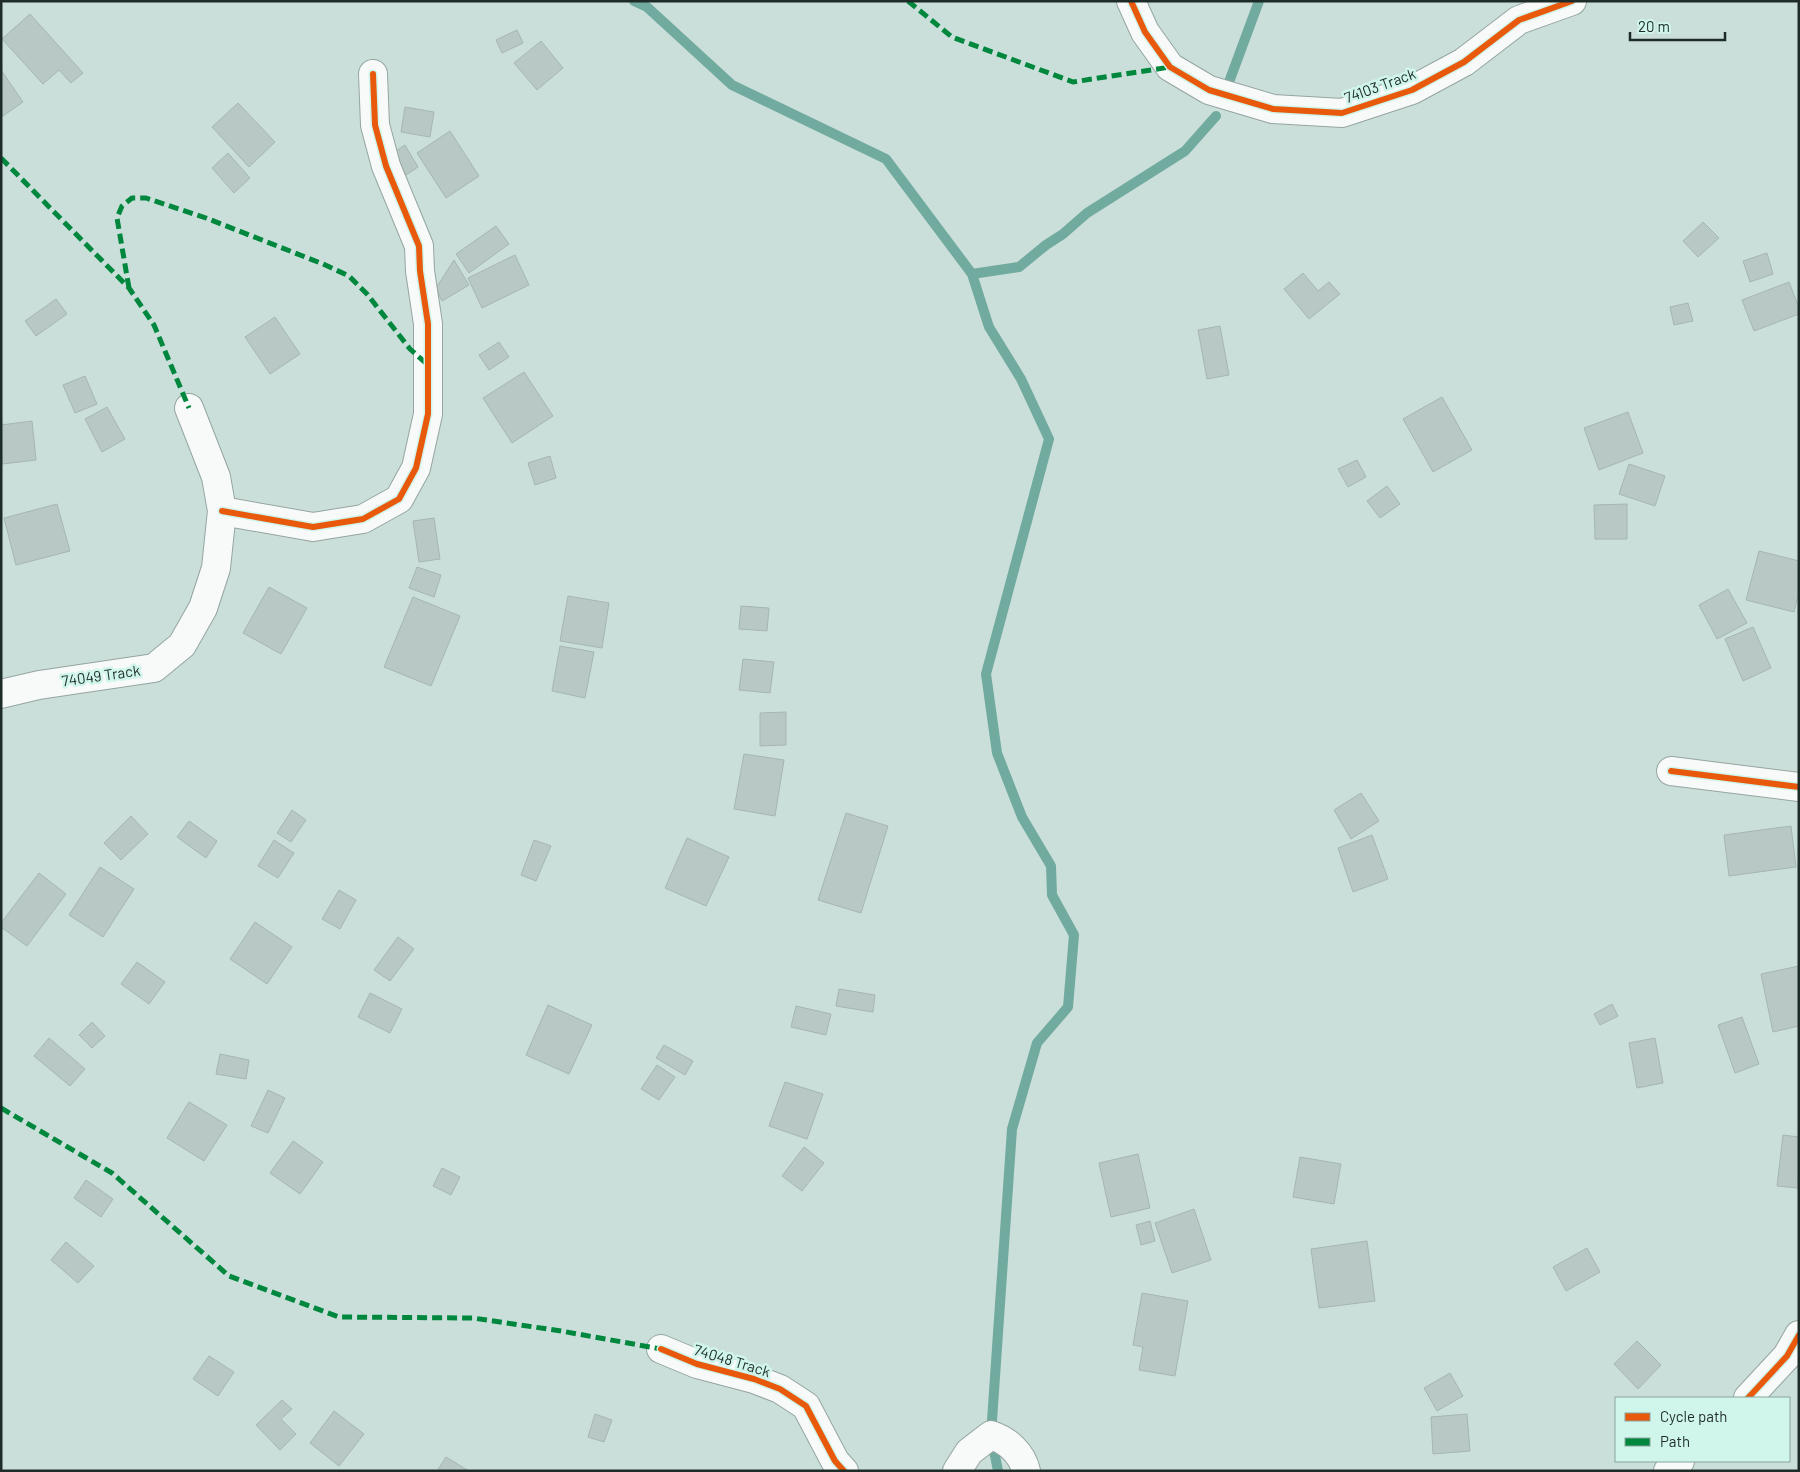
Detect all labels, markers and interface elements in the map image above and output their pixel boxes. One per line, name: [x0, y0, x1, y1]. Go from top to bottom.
scale bar: [1630, 10, 1725, 42]
text: 20 m: [1638, 17, 1670, 35]
street label: 74103 Track: [1342, 64, 1418, 106]
street label: 74049 Track: [60, 661, 142, 689]
street label: 74048 Track: [692, 1340, 773, 1380]
legend: [1615, 1397, 1790, 1462]
text: Cycle path: [1660, 1407, 1727, 1425]
text: Path: [1660, 1432, 1690, 1450]

